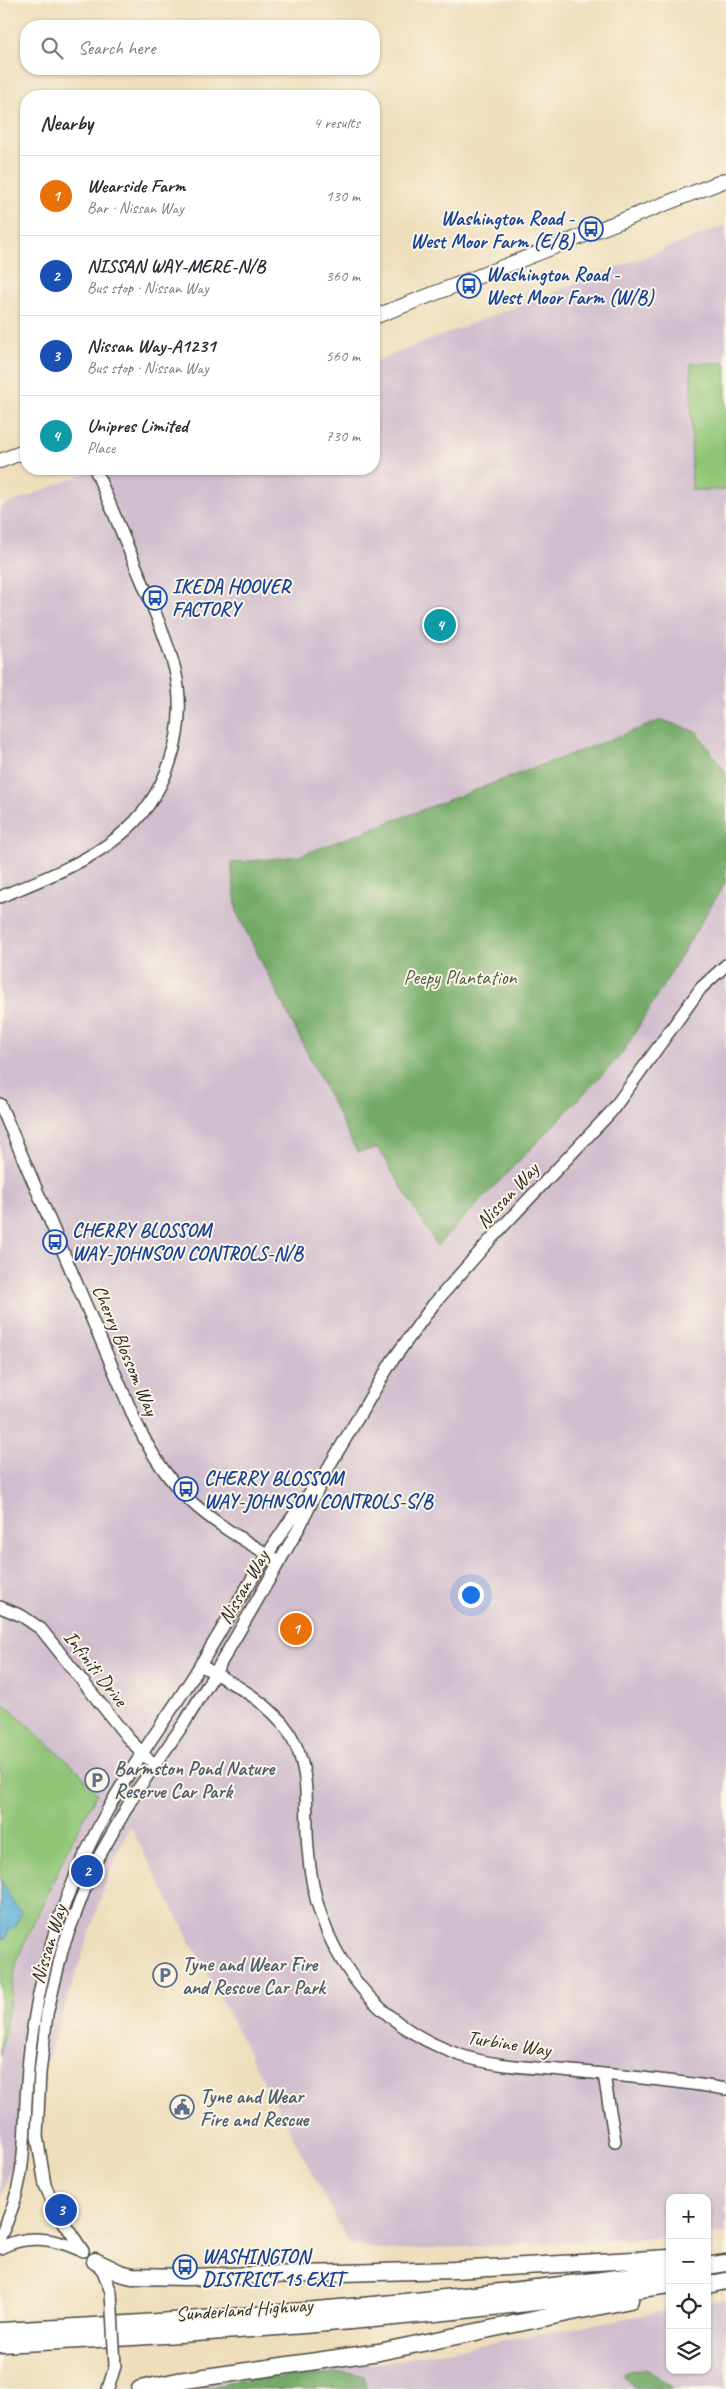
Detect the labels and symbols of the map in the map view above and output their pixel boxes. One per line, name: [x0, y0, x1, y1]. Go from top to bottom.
place label: Washington Road - West Moor Farm (E/B): [410, 206, 575, 254]
bus stop icon: Washington Road - West Moor Farm (E/B): [578, 216, 604, 242]
place label: Washington Road - West Moor Farm (W/B): [486, 262, 655, 310]
bus stop icon: Washington Road - West Moor Farm (W/B): [456, 273, 482, 299]
place label: IKEDA HOOVER FACTORY: [172, 574, 293, 622]
bus stop icon: IKEDA HOOVER FACTORY: [142, 585, 168, 611]
pin: 4: [424, 606, 456, 644]
park label: Peepy Plantation: [404, 965, 517, 990]
street label: Nissan Way: [471, 1156, 546, 1234]
place label: CHERRY BLOSSOM WAY-JOHNSON CONTROLS-N/B: [72, 1218, 304, 1266]
bus stop icon: CHERRY BLOSSOM WAY-JOHNSON CONTROLS-N/B: [42, 1229, 68, 1255]
street label: Cherry Blossom Way: [87, 1281, 165, 1421]
place label: CHERRY BLOSSOM WAY-JOHNSON CONTROLS-S/B: [204, 1466, 434, 1514]
bus stop icon: CHERRY BLOSSOM WAY-JOHNSON CONTROLS-S/B: [173, 1476, 199, 1502]
street label: Nissan Way: [212, 1544, 276, 1629]
your location: [458, 1582, 484, 1608]
pin: 1: [280, 1610, 312, 1648]
street label: Infiniti Drive: [58, 1625, 134, 1713]
place label: Barmston Pond Nature Reserve Car Park: [114, 1756, 275, 1804]
parking icon: Barmston Pond Nature Reserve Car Park: [84, 1767, 110, 1793]
pin: 2: [71, 1852, 103, 1890]
street label: Nissan Way: [25, 1900, 73, 1987]
place label: Tyne and Wear Fire and Rescue Car Park: [182, 1952, 327, 2000]
parking icon: Tyne and Wear Fire and Rescue Car Park: [152, 1962, 178, 1988]
street label: Turbine Way: [465, 2025, 555, 2063]
place label: Tyne and Wear Fire and Rescue: [200, 2084, 310, 2132]
public building icon: Tyne and Wear Fire and Rescue: [169, 2094, 195, 2120]
pin: 3: [45, 2191, 77, 2229]
place label: WASHINGTON DISTRICT 15 EXIT: [202, 2244, 349, 2292]
bus stop icon: WASHINGTON DISTRICT 15 EXIT: [172, 2254, 198, 2280]
street label: Sunderland Highway: [175, 2292, 315, 2327]

